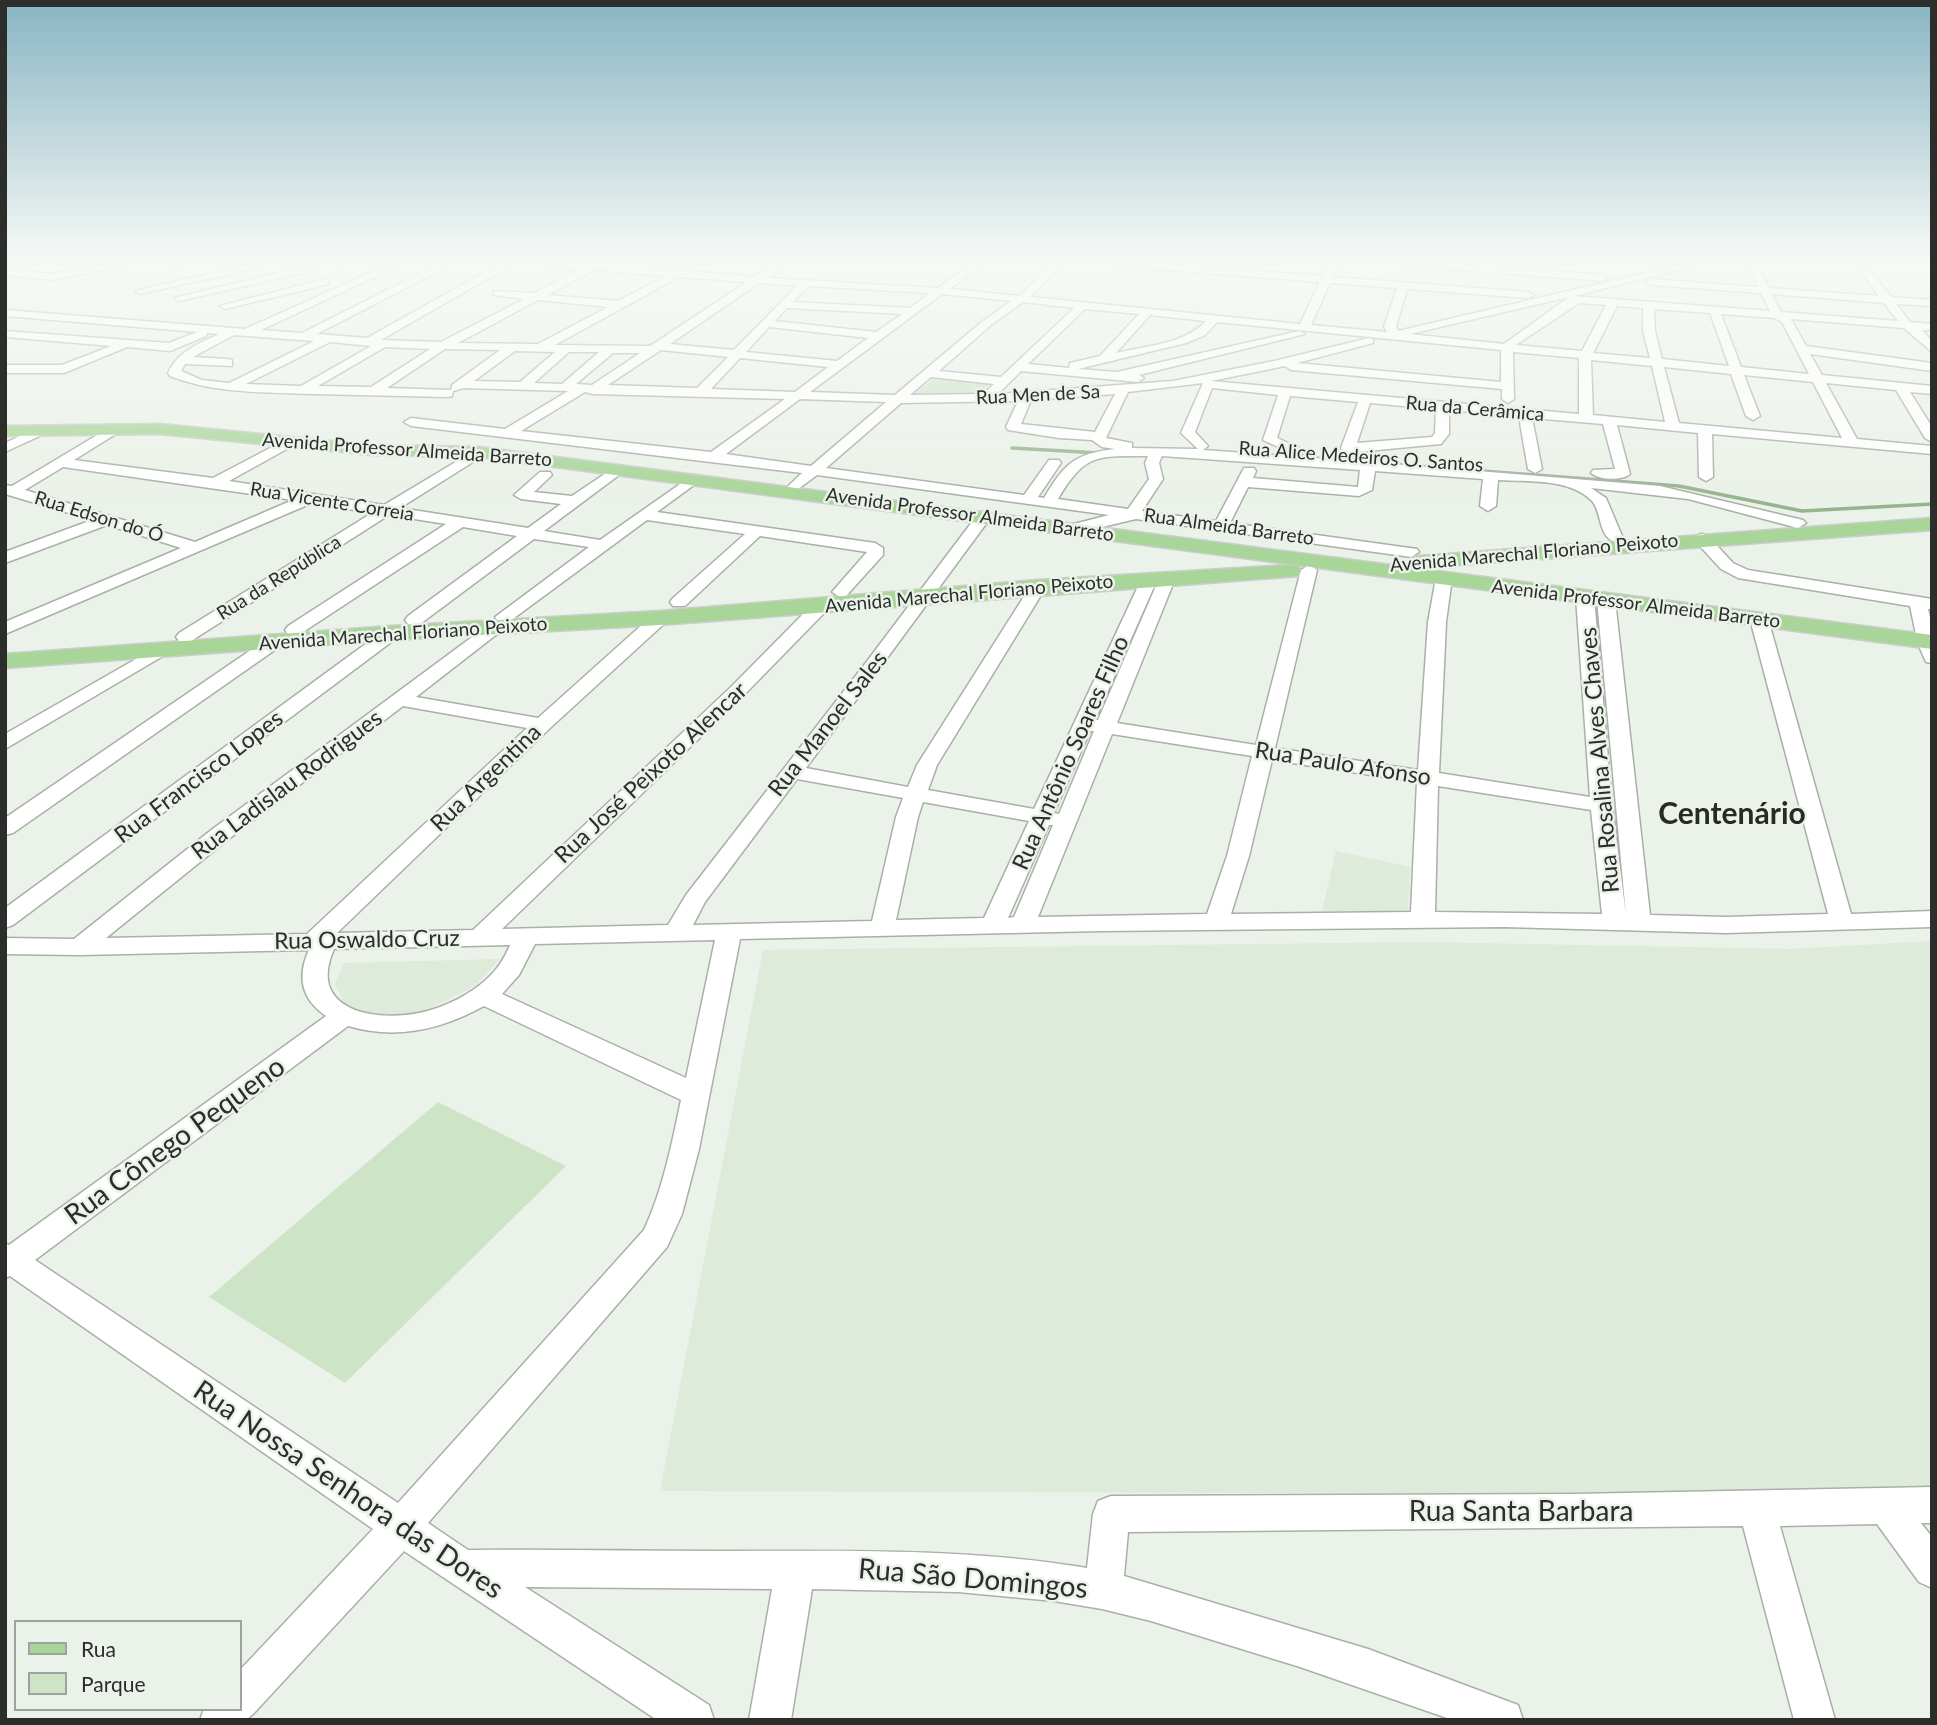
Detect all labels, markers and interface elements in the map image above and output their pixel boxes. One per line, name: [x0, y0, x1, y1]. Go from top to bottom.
street label: Rua Men de Sa: [975, 380, 1101, 410]
street label: Rua da Cerâmica: [1405, 392, 1545, 426]
street label: Avenida Professor Almeida Barreto: [261, 428, 553, 472]
street label: Rua Alice Medeiros O. Santos: [1238, 437, 1484, 477]
street label: Rua Vicente Correia: [248, 478, 416, 526]
street label: Avenida Professor Almeida Barreto: [825, 483, 1115, 547]
street label: Rua Edson do Ó: [32, 487, 166, 547]
street label: Rua Almeida Barreto: [1143, 504, 1315, 550]
street label: Avenida Marechal Floriano Peixoto: [1389, 529, 1679, 577]
street label: Rua da República: [213, 531, 345, 625]
street label: Avenida Marechal Floriano Peixoto: [824, 570, 1114, 618]
street label: Avenida Professor Almeida Barreto: [1490, 575, 1782, 633]
street label: Avenida Marechal Floriano Peixoto: [258, 613, 548, 655]
street label: Rua Rosalina Alves Chaves: [1575, 626, 1625, 894]
street label: Rua Antônio Soares Filho: [1007, 632, 1135, 874]
street label: Rua Manoel Sales: [763, 646, 893, 802]
street label: Rua José Peixoto Alencar: [549, 677, 753, 869]
street label: Rua Ladislau Rodrigues: [186, 704, 388, 866]
street label: Rua Francisco Lopes: [109, 705, 289, 849]
street label: Rua Argentina: [425, 718, 547, 838]
street label: Rua Paulo Afonso: [1253, 736, 1433, 792]
district label: Centenário: [1658, 796, 1806, 832]
street label: Rua Oswaldo Cruz: [274, 925, 460, 955]
street label: Rua Cônego Pequeno: [58, 1050, 292, 1232]
street label: Rua Nossa Senhora das Dores: [187, 1374, 509, 1606]
street label: Rua Santa Barbara: [1409, 1495, 1633, 1529]
street label: Rua São Domingos: [857, 1552, 1089, 1606]
legend: [14, 1620, 242, 1711]
text: Rua: [81, 1636, 116, 1661]
text: Parque: [81, 1671, 146, 1696]

